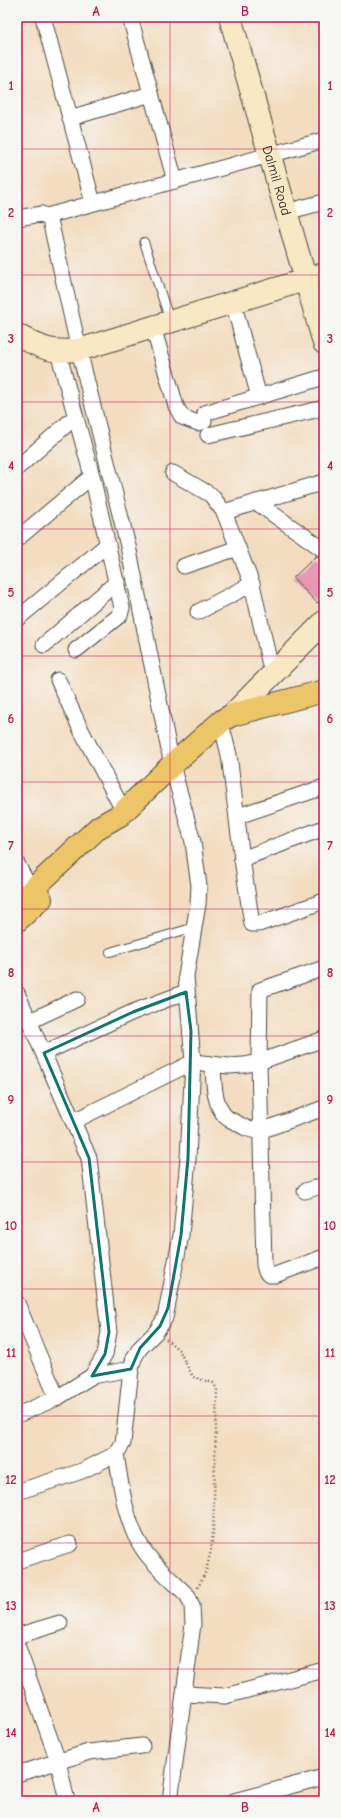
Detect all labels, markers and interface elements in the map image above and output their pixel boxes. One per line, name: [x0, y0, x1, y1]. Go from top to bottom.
text: A: [92, 4, 100, 19]
text: B: [241, 4, 249, 19]
text: 1: [8, 78, 14, 93]
text: 1: [327, 78, 333, 93]
street label: Dalmil Road: [258, 144, 295, 217]
text: 2: [8, 205, 14, 220]
text: 2: [327, 205, 333, 220]
text: 3: [8, 331, 14, 346]
text: 3: [327, 331, 333, 346]
text: 4: [8, 458, 14, 473]
text: 4: [327, 458, 333, 473]
text: 5: [8, 585, 15, 600]
text: 5: [327, 585, 334, 600]
text: 6: [8, 711, 15, 726]
text: 6: [327, 711, 334, 726]
text: 7: [8, 838, 14, 853]
text: 7: [327, 838, 333, 853]
text: 8: [8, 965, 14, 980]
text: 8: [327, 965, 333, 980]
text: 9: [8, 1092, 15, 1107]
text: 9: [327, 1092, 334, 1107]
text: 10: [5, 1218, 17, 1233]
text: 10: [324, 1218, 336, 1233]
text: 11: [6, 1345, 16, 1360]
text: 11: [325, 1345, 335, 1360]
text: 12: [5, 1472, 17, 1487]
text: 12: [324, 1472, 336, 1487]
text: 13: [5, 1598, 17, 1613]
text: 13: [324, 1598, 336, 1613]
text: 14: [5, 1725, 17, 1740]
text: 14: [324, 1725, 336, 1740]
text: A: [92, 1800, 100, 1815]
text: B: [241, 1800, 249, 1815]

